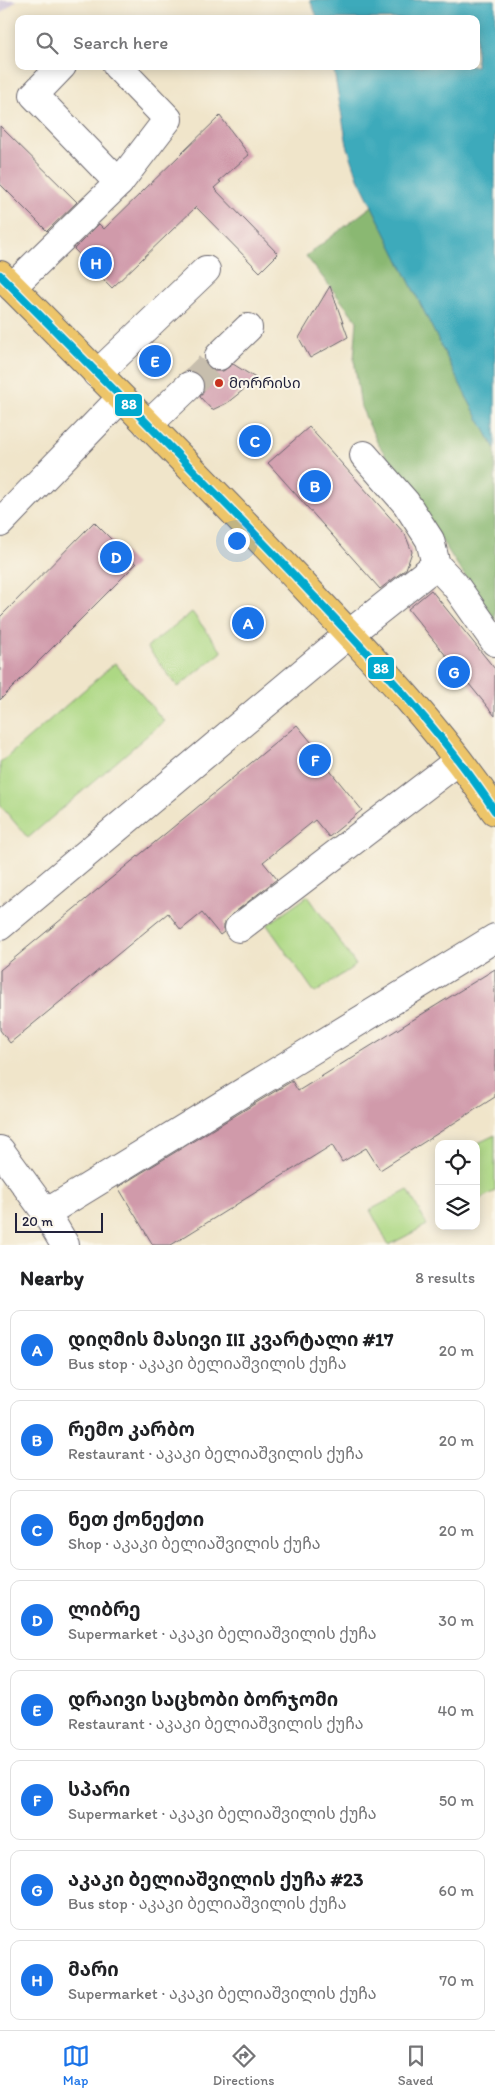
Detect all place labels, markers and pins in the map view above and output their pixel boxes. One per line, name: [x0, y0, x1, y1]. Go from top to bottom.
pin: H: [80, 244, 112, 282]
pin: E: [139, 342, 171, 380]
place label: მორრისი: [229, 374, 301, 392]
marker: მორრისი: [213, 377, 225, 389]
pin: C: [239, 422, 271, 460]
pin: B: [299, 467, 331, 505]
pin: D: [100, 538, 132, 576]
pin: A: [232, 604, 264, 642]
pin: G: [438, 653, 470, 691]
pin: F: [299, 741, 331, 779]

